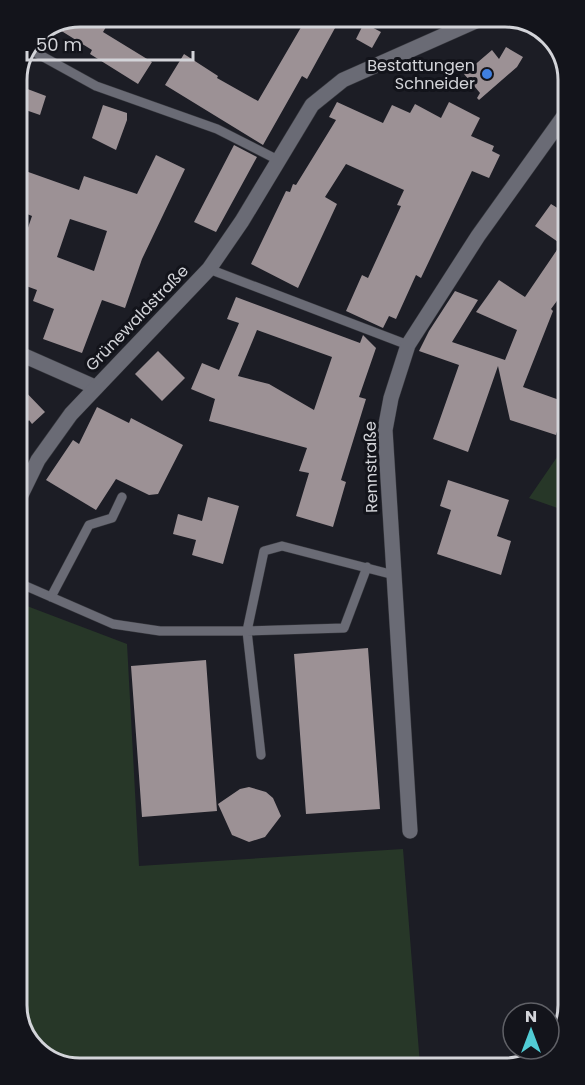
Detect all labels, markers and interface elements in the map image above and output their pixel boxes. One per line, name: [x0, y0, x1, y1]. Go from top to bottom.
scale bar: [27, 24, 194, 62]
text: 50 m: [36, 32, 82, 57]
place label: Bestattungen Schneider: [367, 54, 475, 95]
marker: Bestattungen Schneider: [480, 67, 494, 81]
street label: Grünewaldstraße: [80, 260, 194, 376]
street label: Rennstraße: [359, 421, 383, 513]
north arrow: [501, 1001, 561, 1061]
text: N: [525, 1005, 537, 1028]

